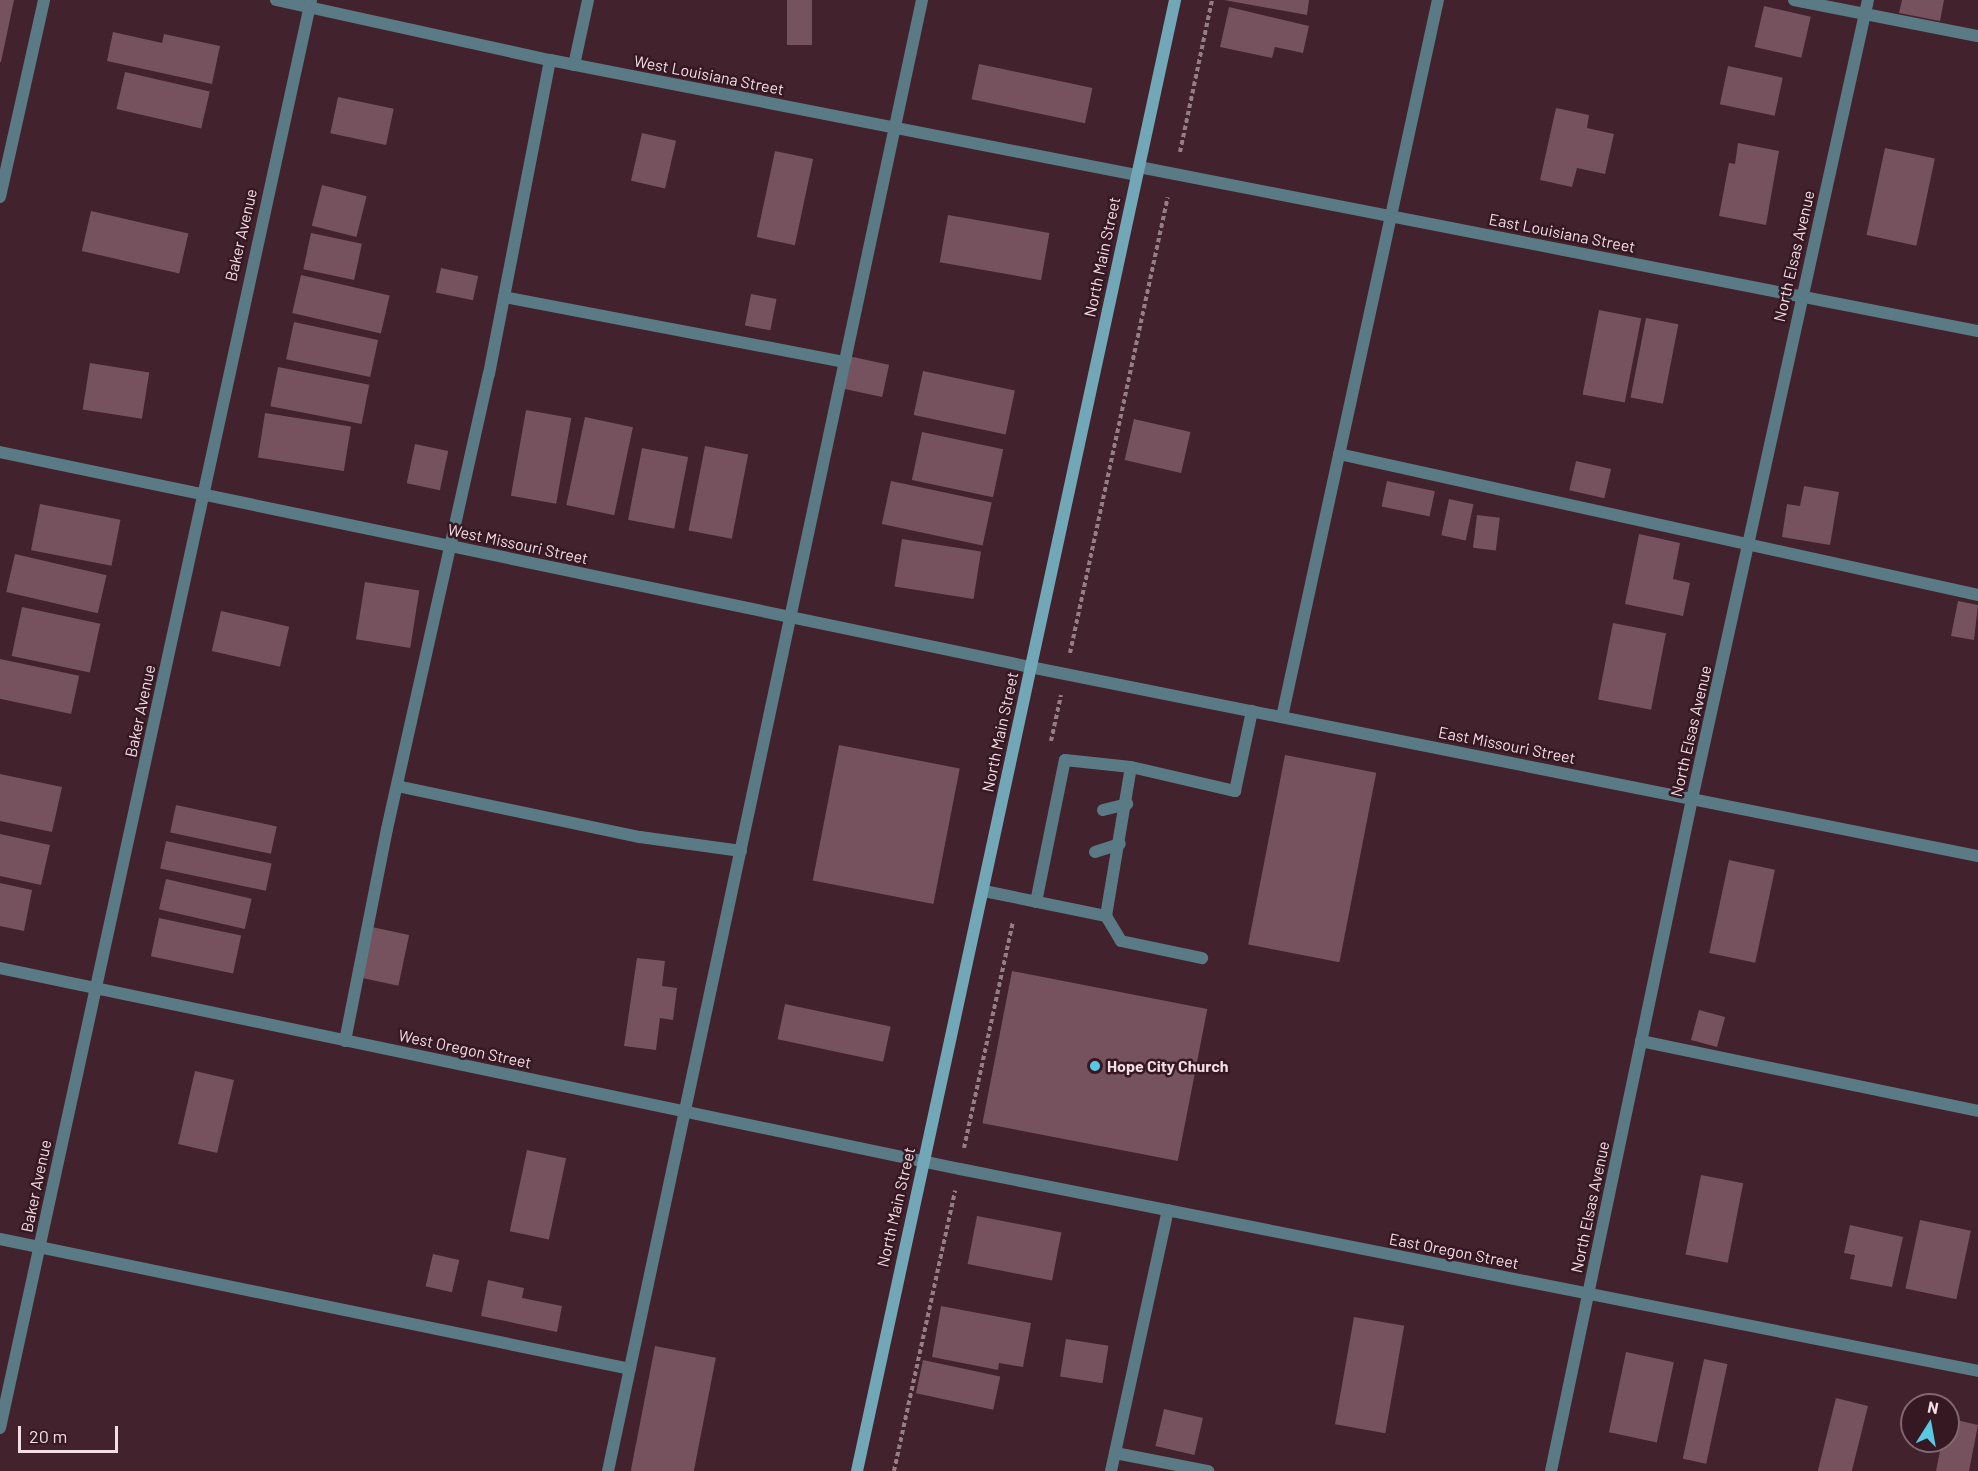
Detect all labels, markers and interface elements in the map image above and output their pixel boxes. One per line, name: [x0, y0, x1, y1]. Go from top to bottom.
street label: West Louisiana Street: [632, 51, 786, 99]
street label: Baker Avenue: [221, 187, 261, 283]
street label: North Elsas Avenue: [1770, 188, 1818, 324]
street label: North Main Street: [1080, 195, 1124, 319]
street label: East Louisiana Street: [1487, 209, 1637, 257]
street label: West Missouri Street: [446, 520, 590, 568]
street label: Baker Avenue: [121, 663, 159, 759]
street label: North Elsas Avenue: [1667, 663, 1715, 799]
street label: North Main Street: [978, 670, 1022, 794]
street label: East Missouri Street: [1437, 722, 1577, 768]
street label: West Oregon Street: [397, 1026, 533, 1072]
place label: Hope City Church: [1107, 1056, 1229, 1076]
marker: Hope City Church: [1088, 1059, 1102, 1073]
street label: Baker Avenue: [17, 1138, 55, 1234]
street label: North Elsas Avenue: [1567, 1139, 1613, 1275]
street label: North Main Street: [873, 1145, 919, 1269]
street label: East Oregon Street: [1388, 1229, 1520, 1273]
north arrow: [1900, 1393, 1960, 1453]
text: N: [1926, 1396, 1940, 1417]
scale bar: [21, 1414, 122, 1452]
text: 20 m: [29, 1425, 67, 1447]

